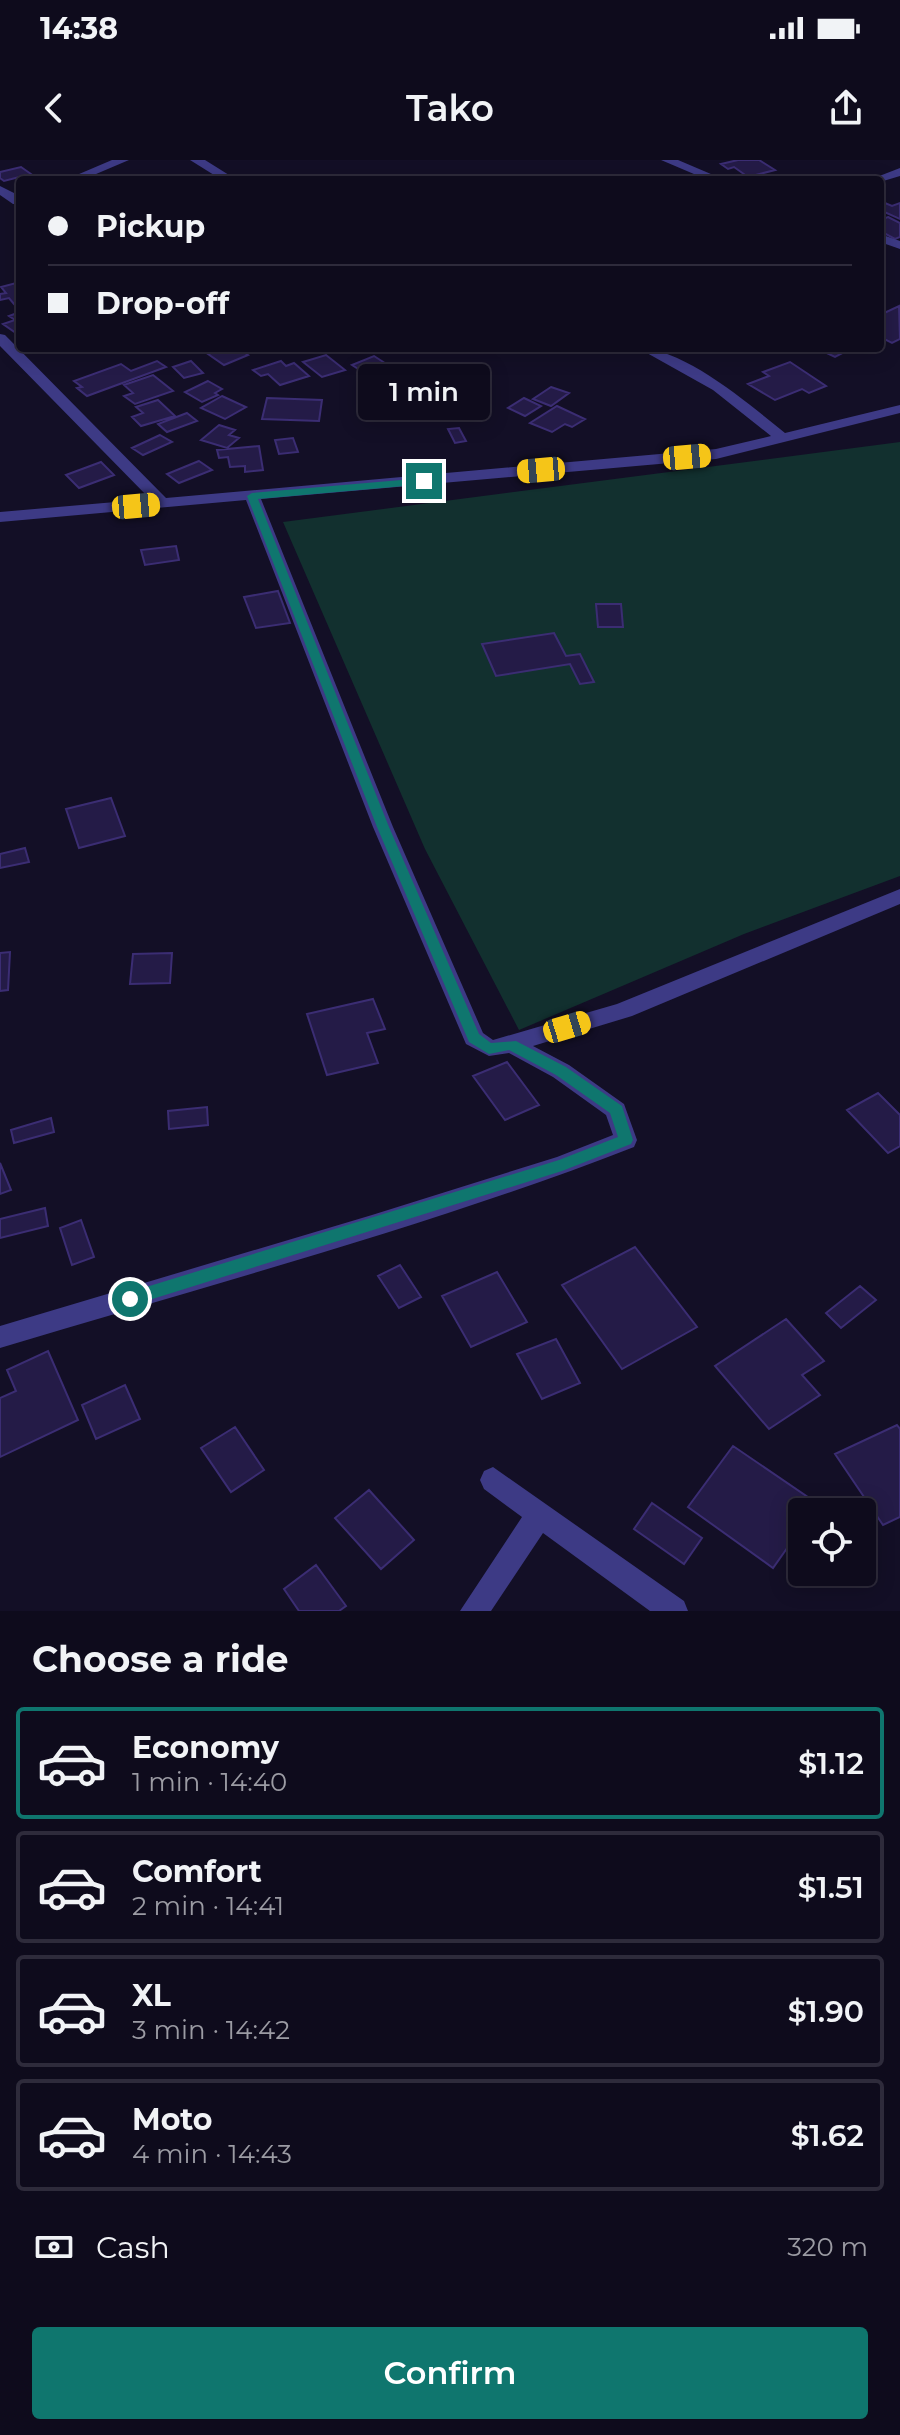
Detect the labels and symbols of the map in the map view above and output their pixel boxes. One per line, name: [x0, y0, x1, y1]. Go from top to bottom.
callout: 1 min: [358, 365, 490, 421]
car: [662, 443, 712, 471]
car: [516, 456, 566, 484]
route end: [406, 463, 442, 499]
car: [111, 492, 161, 520]
car: [541, 1009, 593, 1045]
route start: [112, 1281, 148, 1317]

